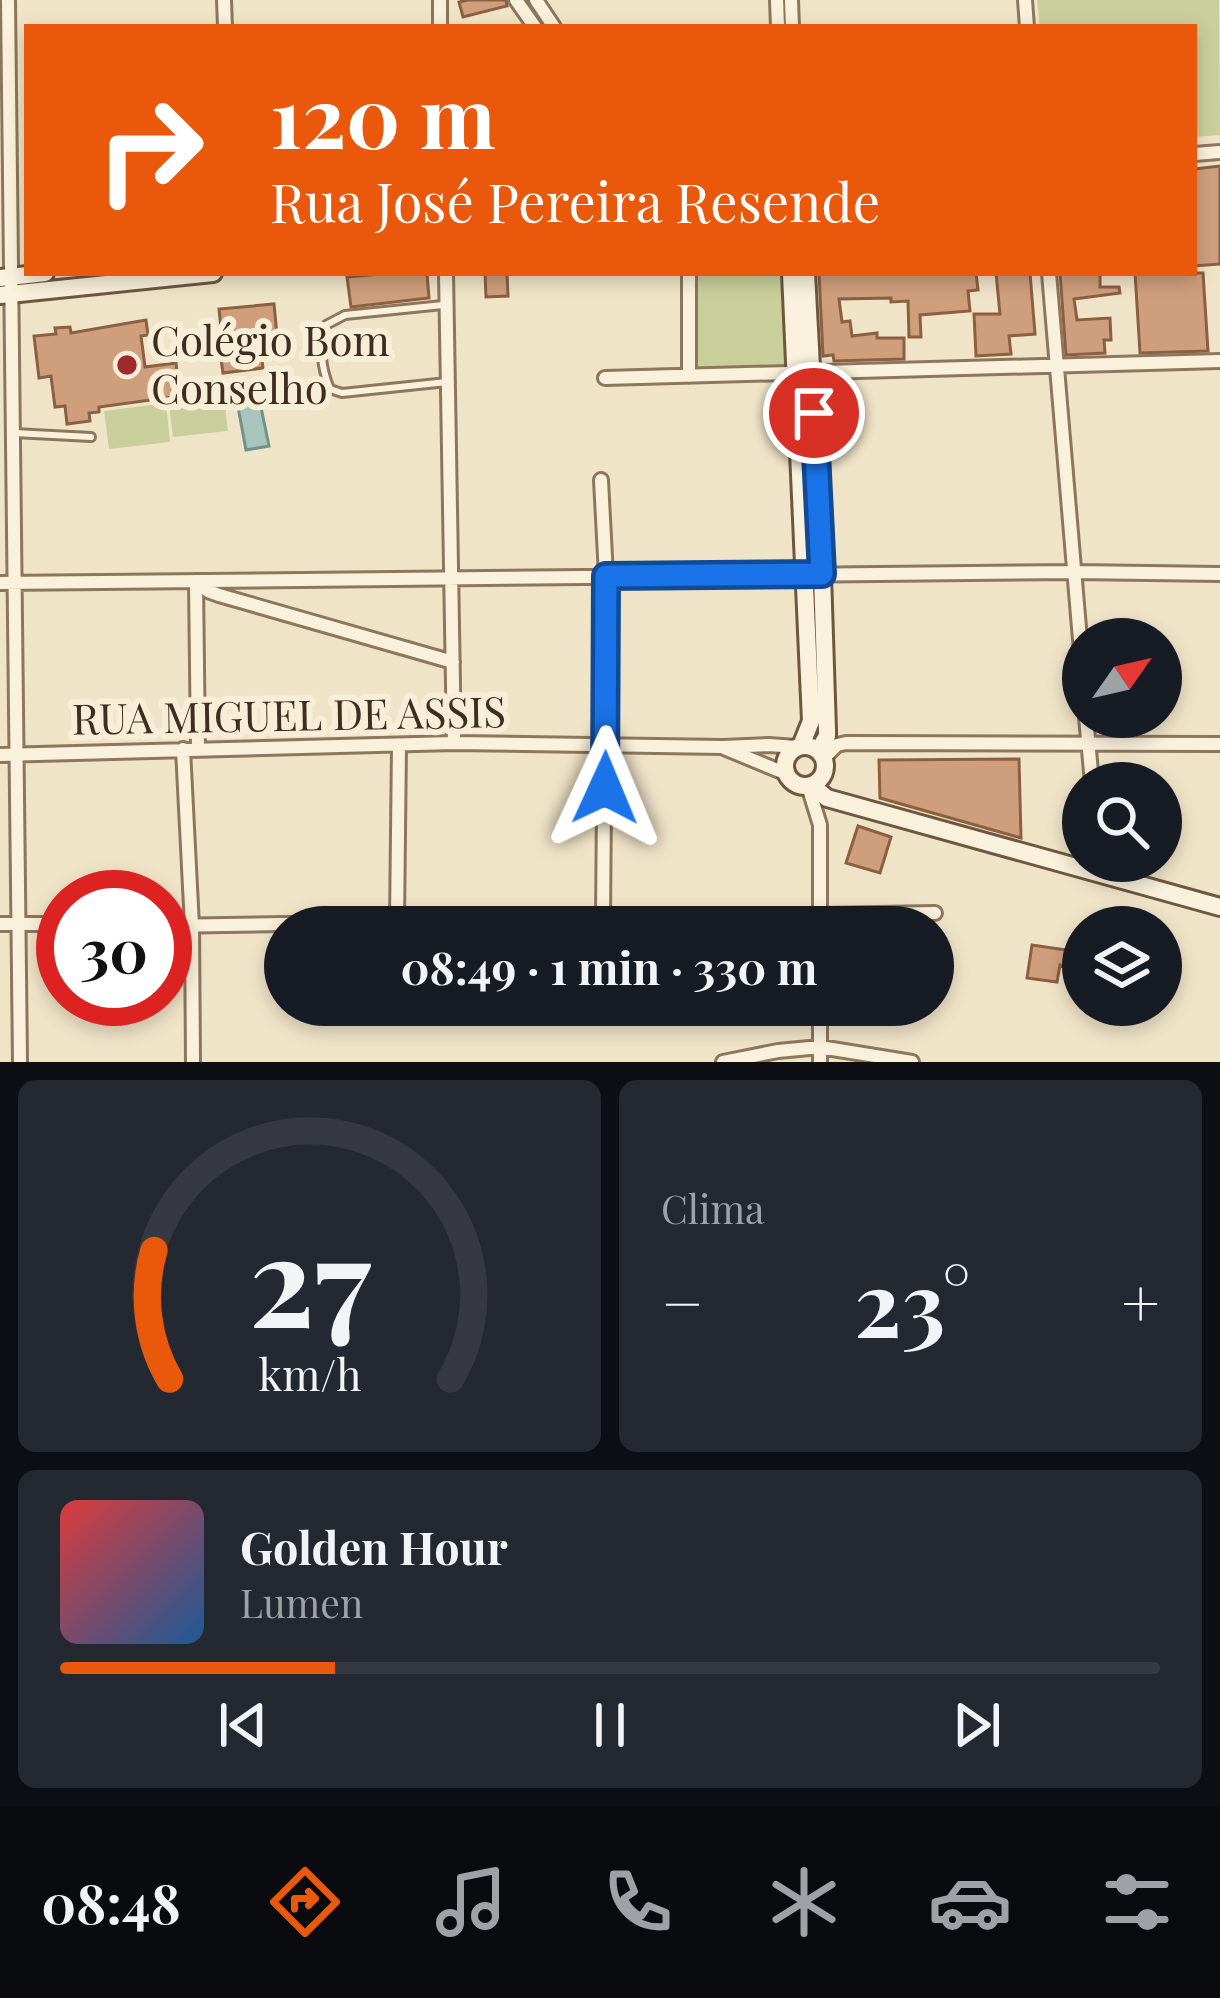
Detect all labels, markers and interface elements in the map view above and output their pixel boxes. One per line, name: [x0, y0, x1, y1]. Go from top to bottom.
text: 120 m: [270, 58, 496, 170]
icon: right: [72, 72, 228, 228]
text: Rua José Pereira Resende: [270, 165, 880, 237]
place label: Colégio Bom Conselho: [151, 311, 390, 415]
marker: Colégio Bom Conselho: [114, 352, 140, 378]
pin: [763, 362, 865, 464]
icon: arrive: [781, 380, 847, 446]
north arrow: [1062, 618, 1182, 738]
map controls: [1062, 618, 1182, 1026]
street label: RUA MIGUEL DE ASSIS: [71, 682, 506, 746]
position arrow: [542, 725, 668, 851]
button: search: [1062, 762, 1182, 882]
speed limit sign: 30: [36, 870, 192, 1026]
button: layers: [1062, 906, 1182, 1026]
text: 08:49 · 1 min · 330 m: [401, 936, 817, 996]
text: Clima: [661, 1182, 764, 1234]
text: 27: [248, 1193, 371, 1359]
text: 23°: [854, 1241, 971, 1361]
text: −: [661, 1257, 704, 1345]
text: +: [1121, 1257, 1160, 1345]
text: km/h: [258, 1345, 361, 1402]
text: Golden Hour: [240, 1516, 508, 1576]
text: Lumen: [240, 1576, 363, 1628]
icon: previous: [210, 1692, 276, 1758]
icon: pause: [577, 1692, 643, 1758]
icon: next: [944, 1692, 1010, 1758]
icon: directions: [263, 1860, 347, 1944]
icon: music: [429, 1860, 513, 1944]
icon: phone: [596, 1860, 680, 1944]
icon: climate: [762, 1860, 846, 1944]
icon: car: [928, 1860, 1012, 1944]
icon: filters: [1095, 1860, 1179, 1944]
text: 08:48: [41, 1866, 181, 1938]

